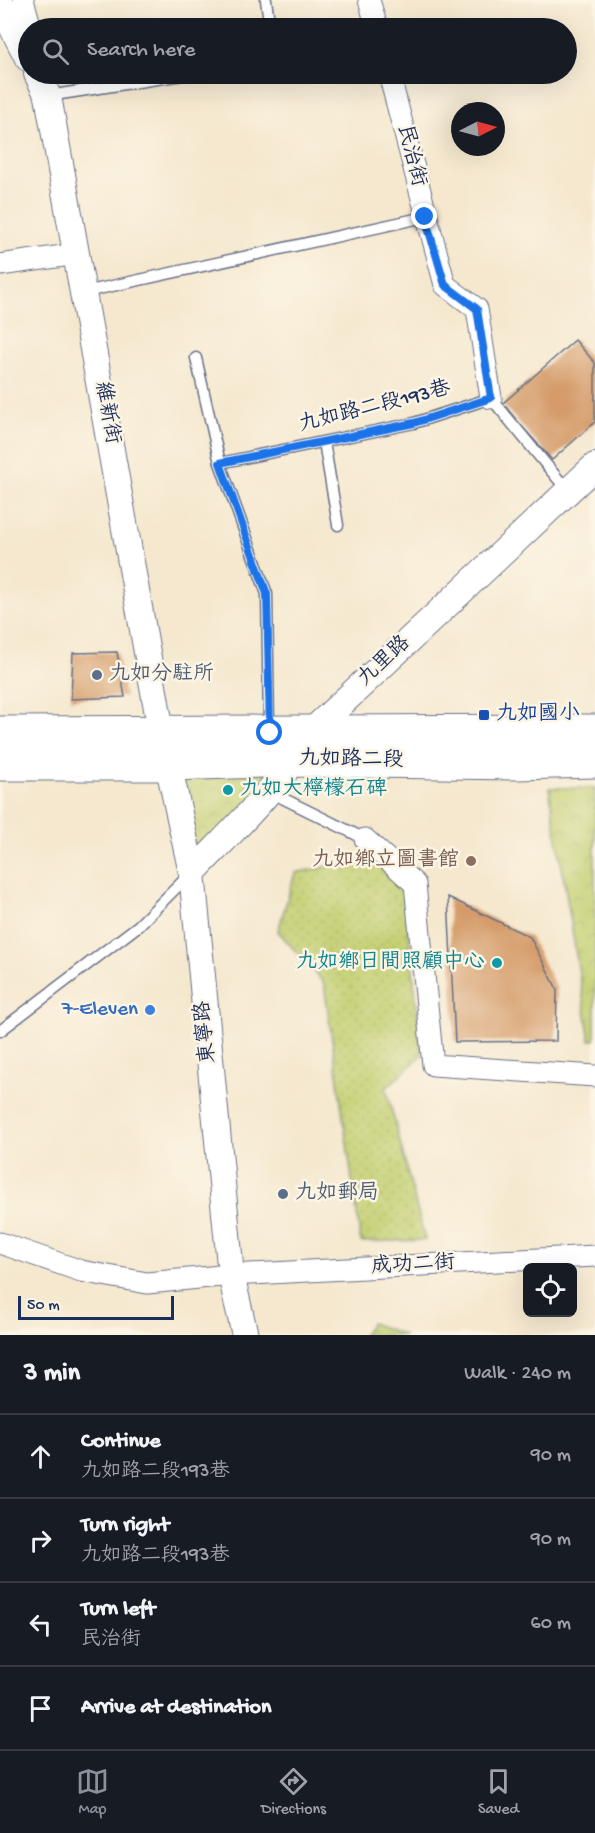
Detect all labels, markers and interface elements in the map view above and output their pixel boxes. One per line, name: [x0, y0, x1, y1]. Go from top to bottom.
search box: [18, 18, 577, 84]
icon: search: [39, 35, 72, 68]
text: Search here: [87, 38, 195, 64]
north arrow: [451, 102, 505, 156]
street label: 民治街: [390, 122, 431, 190]
route end: [411, 203, 437, 229]
street label: 九如路二段193巷: [296, 375, 454, 439]
street label: 維新街: [88, 379, 126, 446]
street label: 九里路: [352, 630, 417, 693]
place label: 九如分駐所: [109, 662, 214, 688]
marker: 九如分駐所: [90, 668, 104, 682]
place label: 九如國小: [496, 701, 580, 728]
marker: 九如國小: [477, 708, 491, 722]
route start: [256, 719, 282, 745]
street label: 九如路二段: [298, 746, 404, 774]
place label: 九如大檸檬石碑: [240, 776, 387, 803]
marker: 九如大檸檬石碑: [221, 783, 235, 797]
place label: 九如鄉立圖書館: [312, 847, 459, 874]
marker: 九如鄉立圖書館: [464, 854, 478, 868]
place label: 九如鄉日間照顧中心: [296, 949, 485, 976]
marker: 九如鄉日間照顧中心: [490, 956, 504, 970]
place label: 7-Eleven: [61, 998, 138, 1023]
street label: 東寧路: [189, 999, 223, 1065]
marker: 7-Eleven: [143, 1003, 157, 1017]
place label: 九如郵局: [295, 1181, 379, 1207]
marker: 九如郵局: [276, 1187, 290, 1201]
street label: 成功二街: [370, 1249, 456, 1281]
map controls: [523, 1263, 577, 1317]
button: locate: [523, 1263, 577, 1317]
scale bar: [18, 1293, 174, 1320]
text: 50 m: [27, 1297, 60, 1316]
text: 3 min: [24, 1359, 80, 1390]
text: Walk · 240 m: [464, 1363, 571, 1386]
text: Continue: [81, 1429, 161, 1455]
icon: ahead: [24, 1440, 57, 1473]
text: 90 m: [531, 1445, 571, 1468]
text: 九如路二段193巷: [81, 1461, 229, 1484]
text: Turn right: [81, 1513, 169, 1539]
icon: right: [24, 1524, 57, 1557]
text: 90 m: [531, 1529, 571, 1552]
text: 九如路二段193巷: [81, 1545, 229, 1568]
text: Turn left: [81, 1597, 155, 1623]
icon: left: [24, 1608, 57, 1641]
text: 60 m: [531, 1613, 571, 1636]
text: 民治街: [81, 1629, 141, 1652]
icon: arrive: [24, 1692, 57, 1725]
text: Arrive at destination: [81, 1695, 271, 1721]
tab: Map: [76, 1765, 109, 1820]
tab: Directions: [261, 1765, 326, 1820]
tab: Saved: [478, 1765, 519, 1820]

